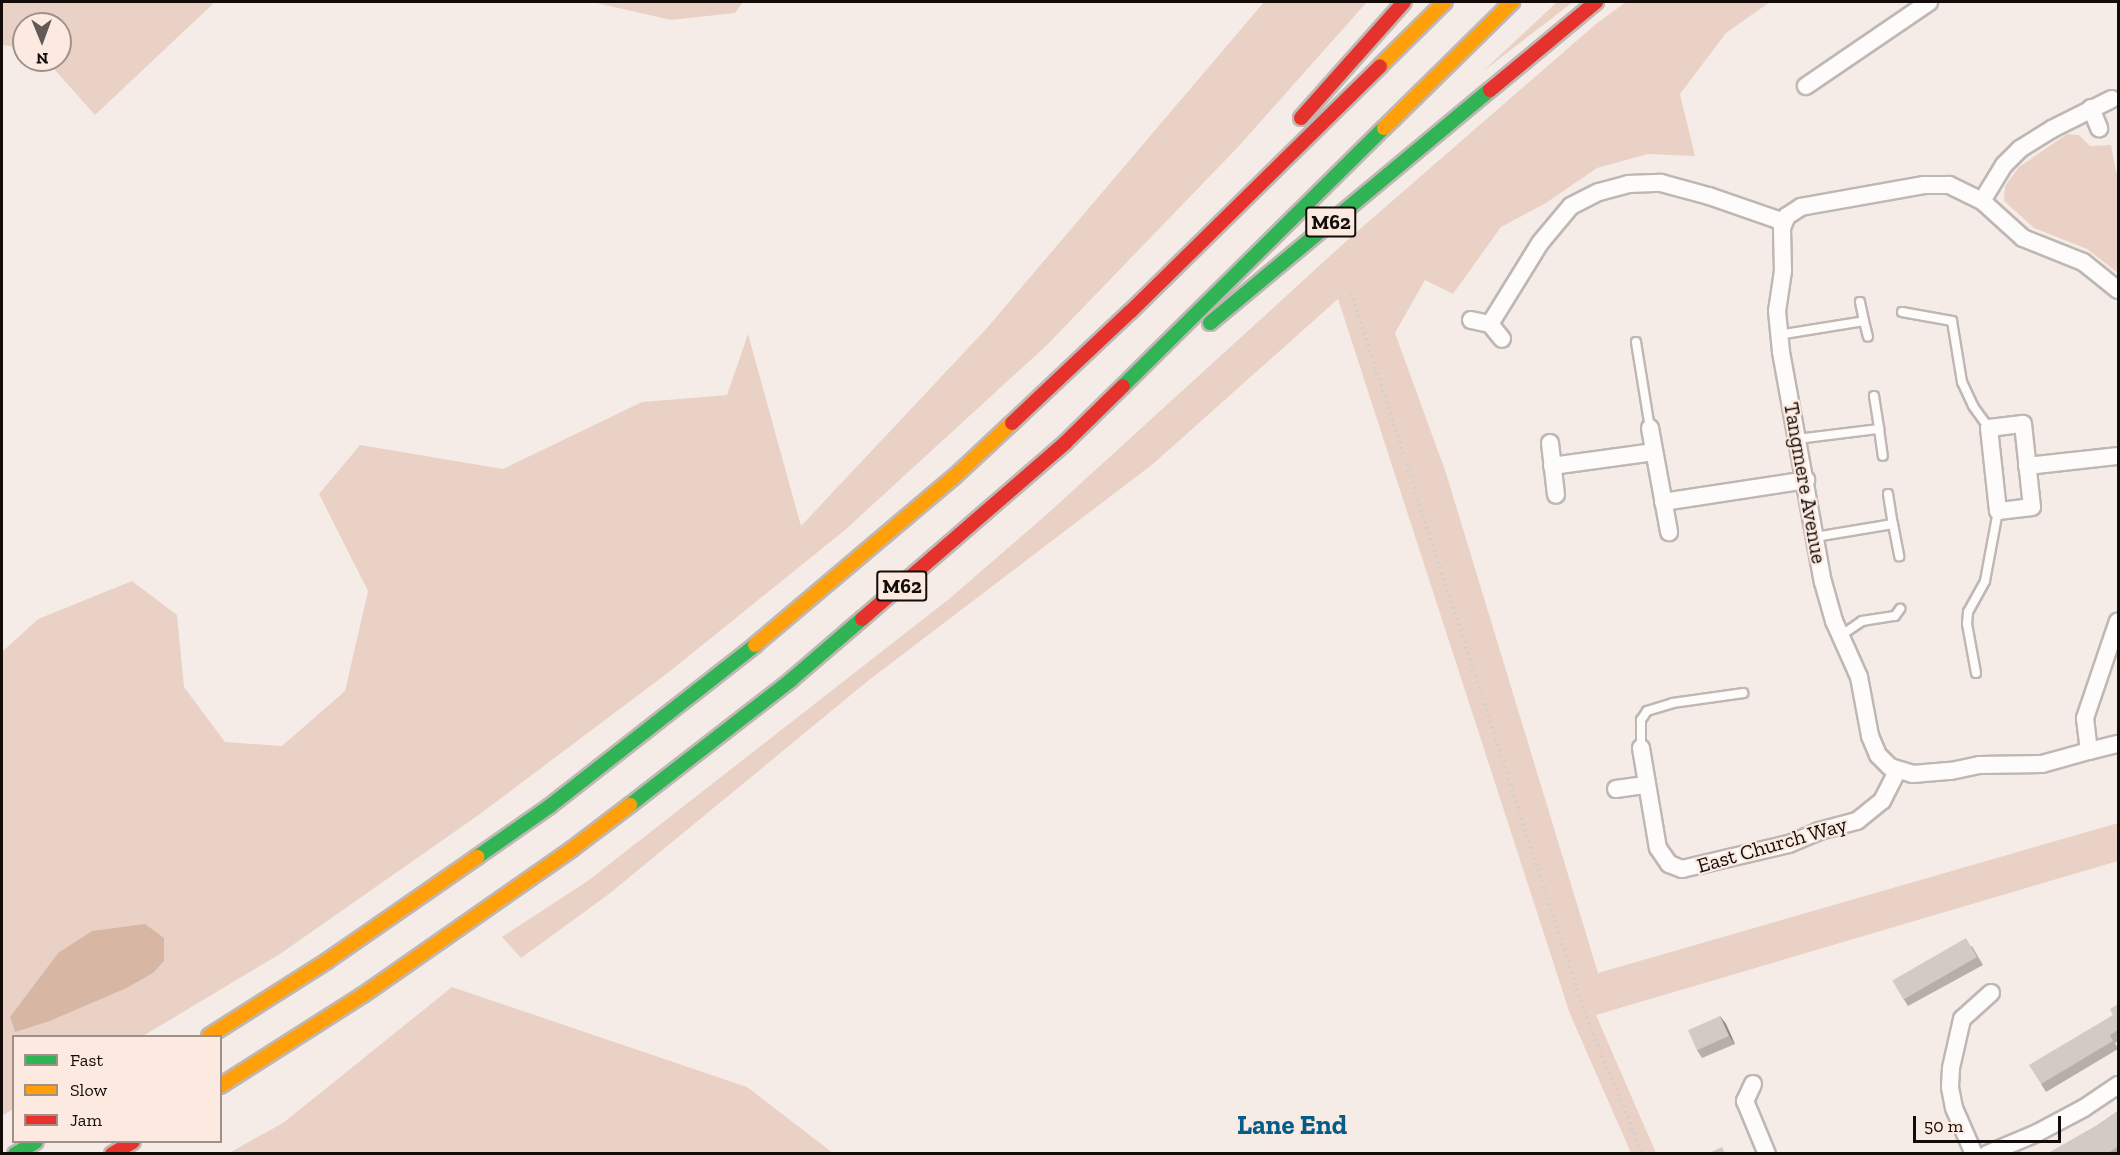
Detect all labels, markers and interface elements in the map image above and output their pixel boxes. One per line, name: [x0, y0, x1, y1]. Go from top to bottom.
north arrow: [12, 12, 72, 72]
text: N: [36, 49, 49, 68]
road number: M62: [1304, 205, 1358, 239]
street label: Tangmere Avenue: [1778, 400, 1832, 566]
road number: M62: [875, 569, 929, 603]
street label: East Church Way: [1694, 811, 1850, 879]
legend: [12, 1035, 222, 1143]
text: Fast: [70, 1049, 103, 1071]
text: Slow: [70, 1079, 107, 1101]
scale bar: [1916, 1104, 2064, 1142]
text: Jam: [70, 1109, 102, 1131]
district label: Lane End: [1237, 1110, 1347, 1142]
text: 50 m: [1924, 1115, 1963, 1137]

